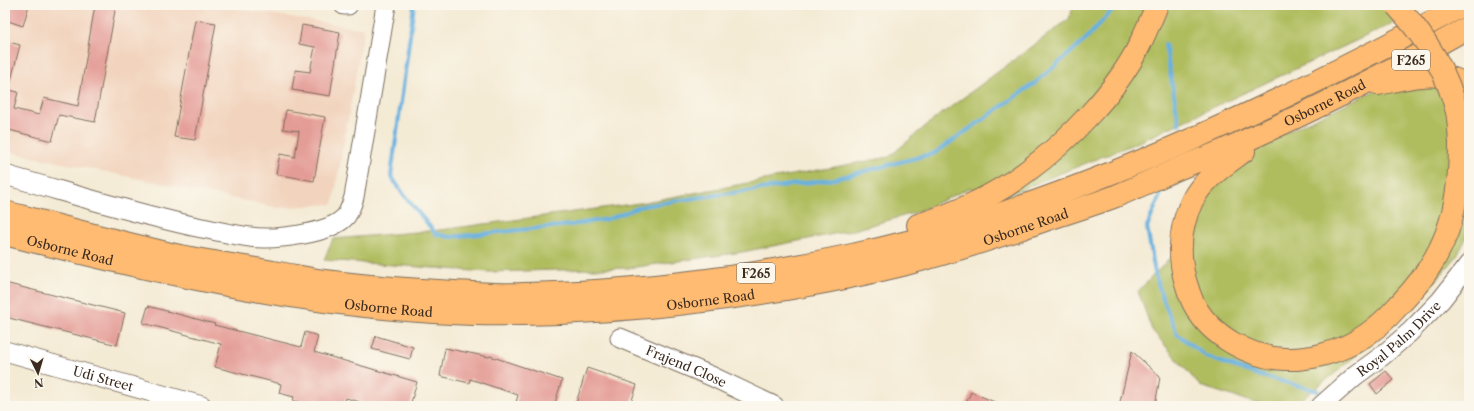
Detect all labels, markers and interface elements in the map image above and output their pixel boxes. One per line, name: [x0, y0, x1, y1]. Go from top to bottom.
road number: F265: [1392, 50, 1430, 70]
street label: Osborne Road: [1281, 76, 1368, 130]
street label: Osborne Road: [981, 205, 1070, 249]
street label: Osborne Road: [25, 232, 115, 268]
road number: F265: [737, 263, 775, 283]
street label: Osborne Road: [666, 286, 756, 313]
street label: Osborne Road: [343, 296, 433, 320]
street label: Royal Palm Drive: [1354, 297, 1444, 380]
street label: Frajend Close: [644, 342, 729, 390]
north arrow: [18, 353, 58, 393]
street label: Udi Street: [71, 362, 136, 395]
text: N: [33, 376, 44, 390]

